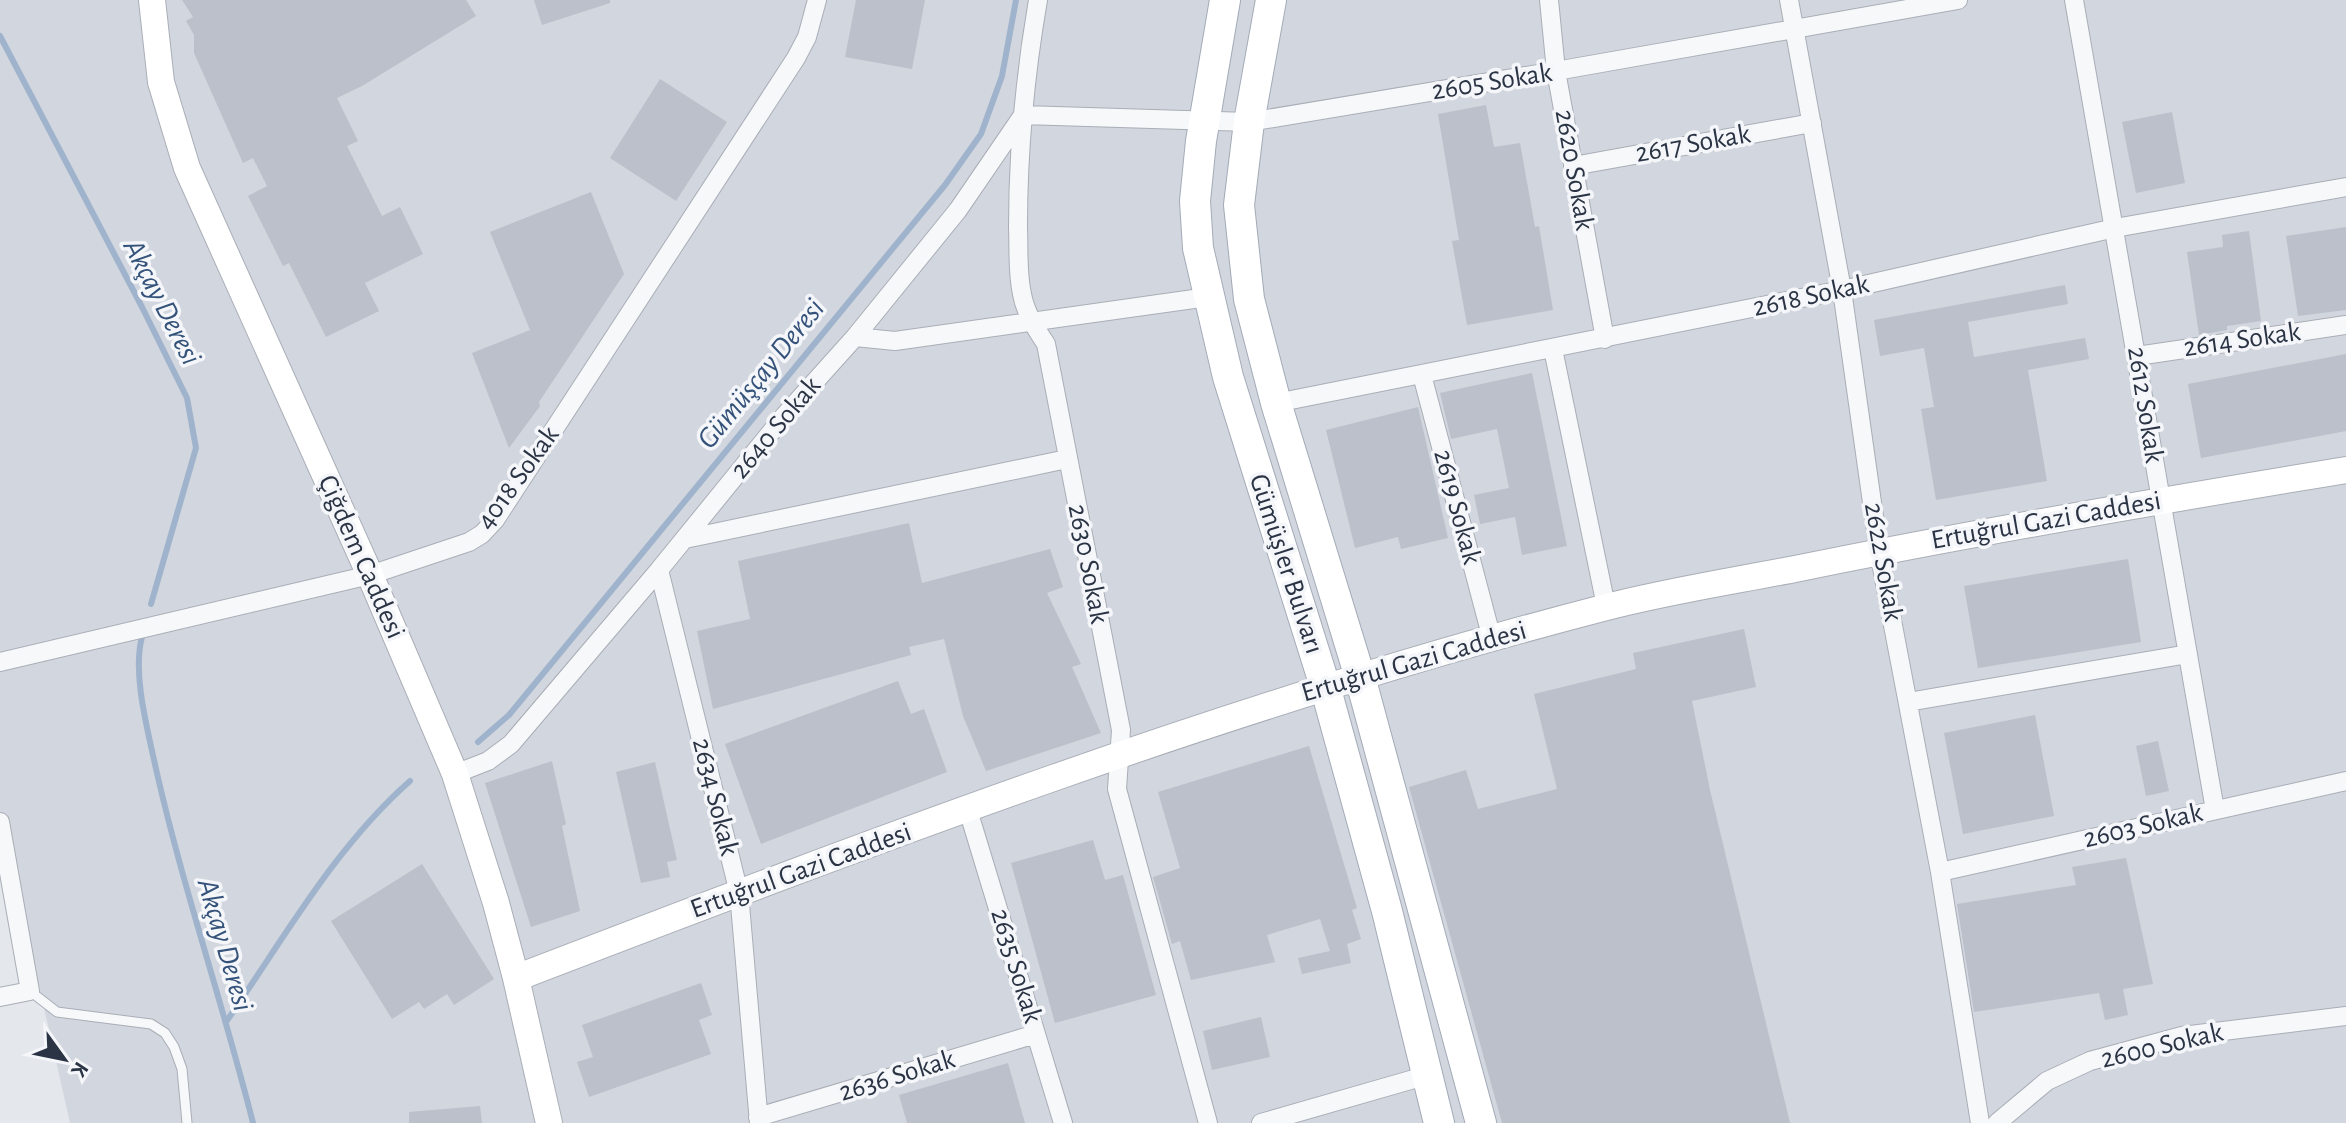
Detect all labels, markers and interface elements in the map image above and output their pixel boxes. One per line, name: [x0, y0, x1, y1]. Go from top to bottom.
street label: 2605 Sokak: [1430, 59, 1554, 105]
street label: 2620 Sokak: [1550, 107, 1598, 233]
street label: 2617 Sokak: [1633, 120, 1753, 168]
water label: Akçay Deresi: [117, 234, 206, 369]
street label: 2618 Sokak: [1751, 270, 1872, 322]
water label: Gümüşçay Deresi: [692, 294, 830, 454]
street label: 2614 Sokak: [2182, 318, 2303, 362]
street label: 2612 Sokak: [2122, 345, 2168, 465]
street label: 2640 Sokak: [726, 372, 826, 484]
street label: 4018 Sokak: [471, 421, 565, 535]
street label: 2619 Sokak: [1428, 447, 1486, 568]
street label: Çiğdem Caddesi: [312, 471, 410, 643]
street label: Gümüşler Bulvarı: [1244, 471, 1328, 657]
street label: Ertuğrul Gazi Caddesi: [1929, 487, 2163, 555]
street label: 2622 Sokak: [1859, 500, 1907, 624]
street label: 2630 Sokak: [1063, 502, 1113, 626]
street label: Ertuğrul Gazi Caddesi: [1298, 616, 1530, 708]
street label: 2634 Sokak: [687, 735, 743, 859]
street label: 2603 Sokak: [2081, 799, 2205, 853]
street label: Ertuğrul Gazi Caddesi: [687, 818, 915, 924]
water label: Akçay Deresi: [192, 874, 258, 1015]
street label: 2635 Sokak: [985, 905, 1047, 1027]
street label: 2600 Sokak: [2098, 1018, 2226, 1074]
north arrow: [24, 1019, 104, 1099]
street label: 2636 Sokak: [836, 1045, 958, 1107]
text: K: [67, 1058, 93, 1082]

